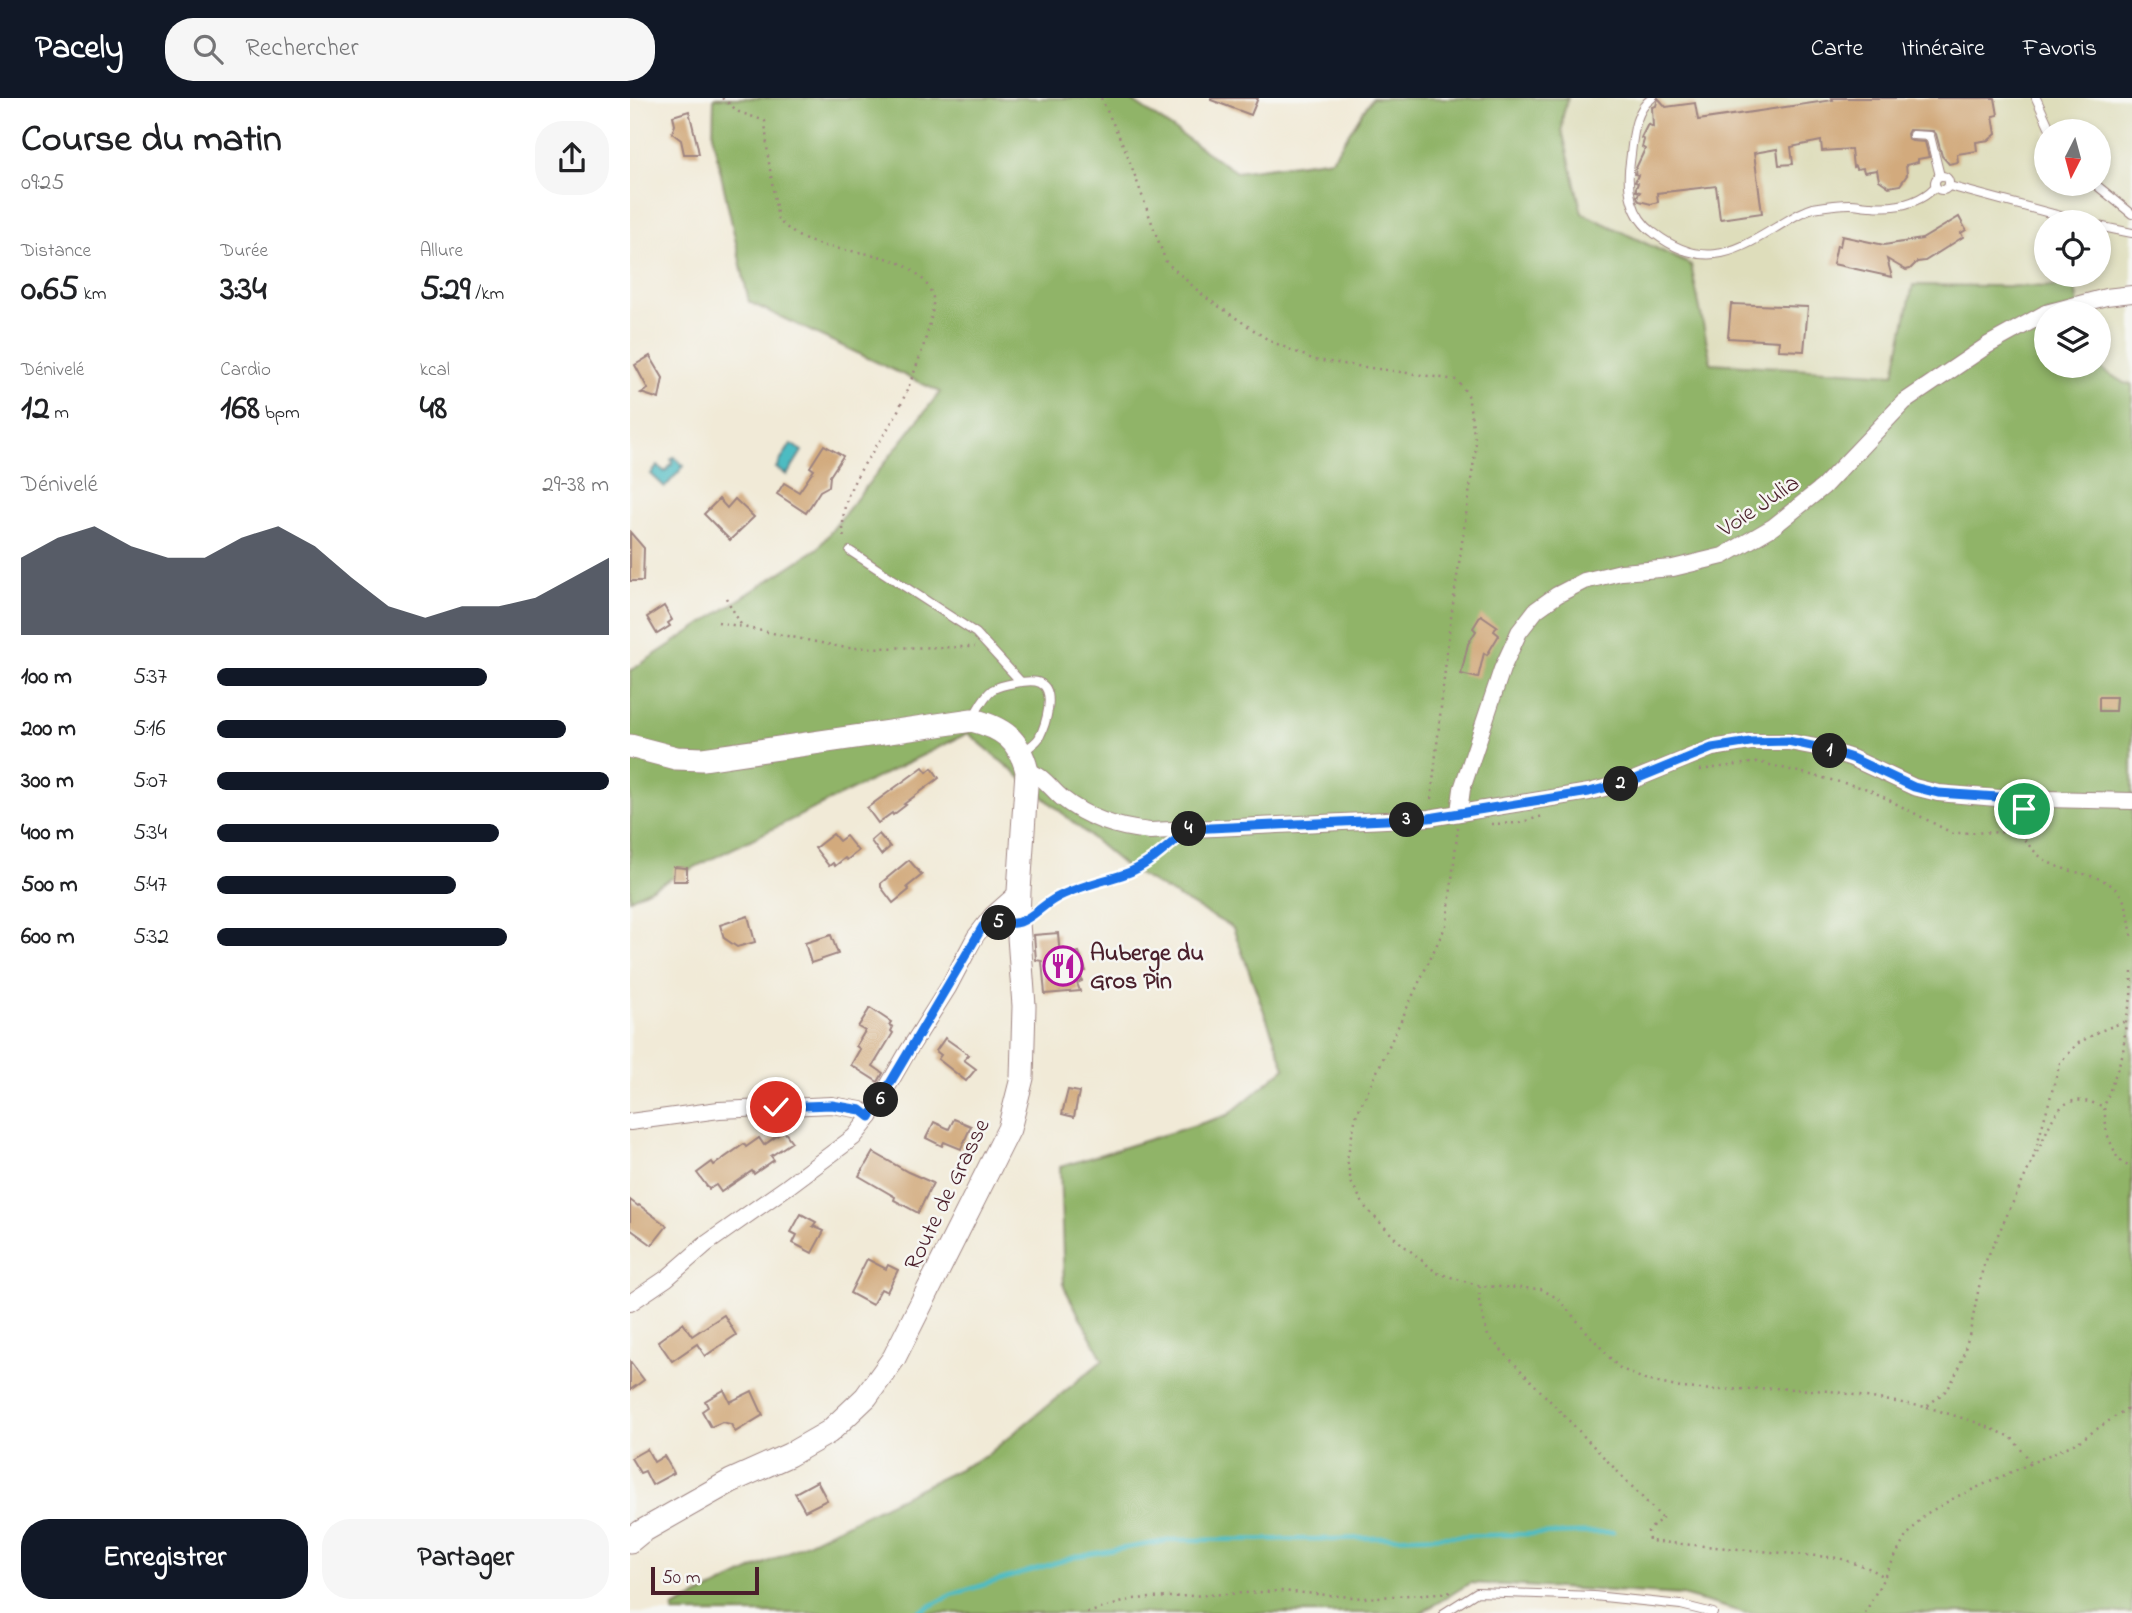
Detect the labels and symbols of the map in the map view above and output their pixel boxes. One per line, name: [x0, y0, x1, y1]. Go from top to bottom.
north arrow: [2034, 119, 2110, 196]
street label: Voie Julia: [1711, 467, 1807, 548]
pin: 1: [1812, 734, 1848, 768]
pin: 2: [1604, 766, 1639, 802]
pin: [1994, 779, 2054, 839]
pin: 3: [1390, 802, 1424, 838]
pin: 4: [1172, 812, 1206, 846]
pin: 5: [982, 906, 1016, 940]
place label: Auberge du Gros Pin: [1090, 937, 1204, 1000]
restaurant icon: Auberge du Gros Pin: [1042, 945, 1084, 987]
pin: [746, 1077, 806, 1137]
pin: 6: [863, 1082, 898, 1118]
street label: Route de Grasse: [896, 1113, 1000, 1277]
scale bar: [651, 1564, 760, 1596]

